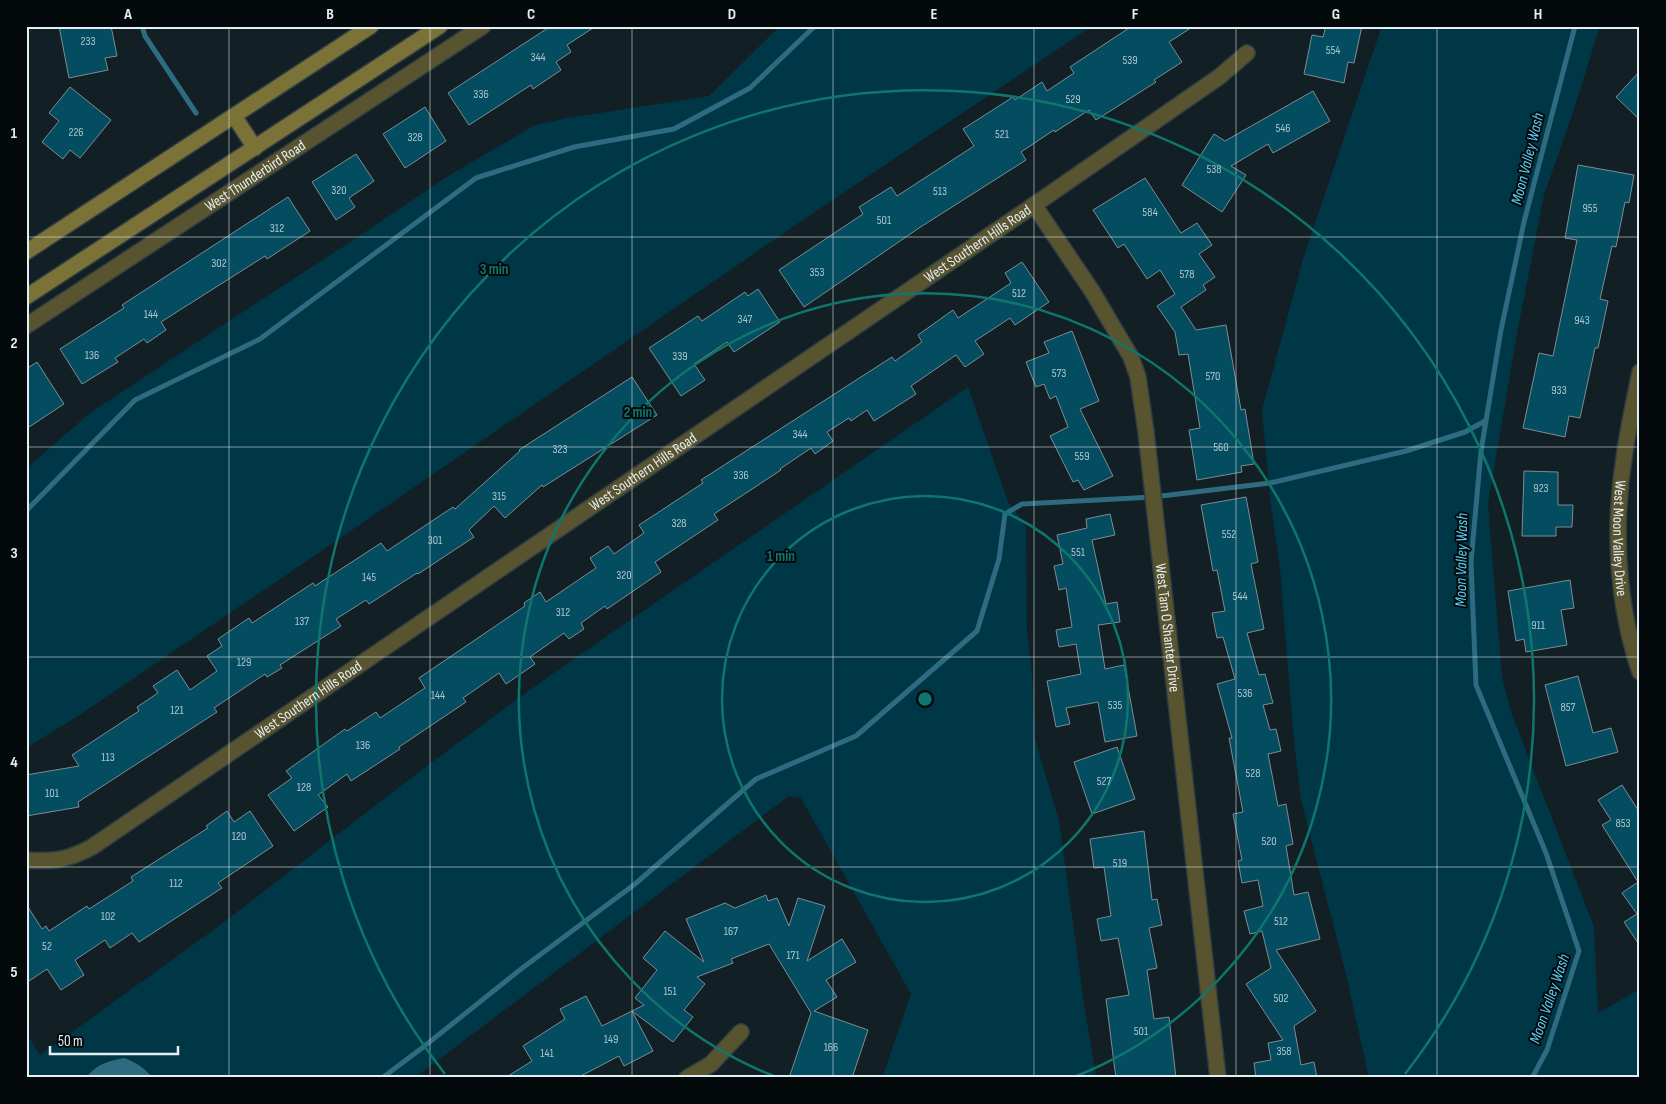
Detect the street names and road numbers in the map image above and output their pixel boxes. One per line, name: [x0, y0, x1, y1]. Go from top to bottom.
street label: West Thunderbird Road: [201, 136, 309, 216]
street label: West Southern Hills Road: [920, 200, 1035, 287]
street label: West Southern Hills Road: [585, 428, 700, 515]
street label: West Moon Valley Drive: [1609, 479, 1632, 597]
street label: West Tam O Shanter Drive: [1151, 562, 1184, 693]
street label: West Southern Hills Road: [251, 656, 365, 743]

